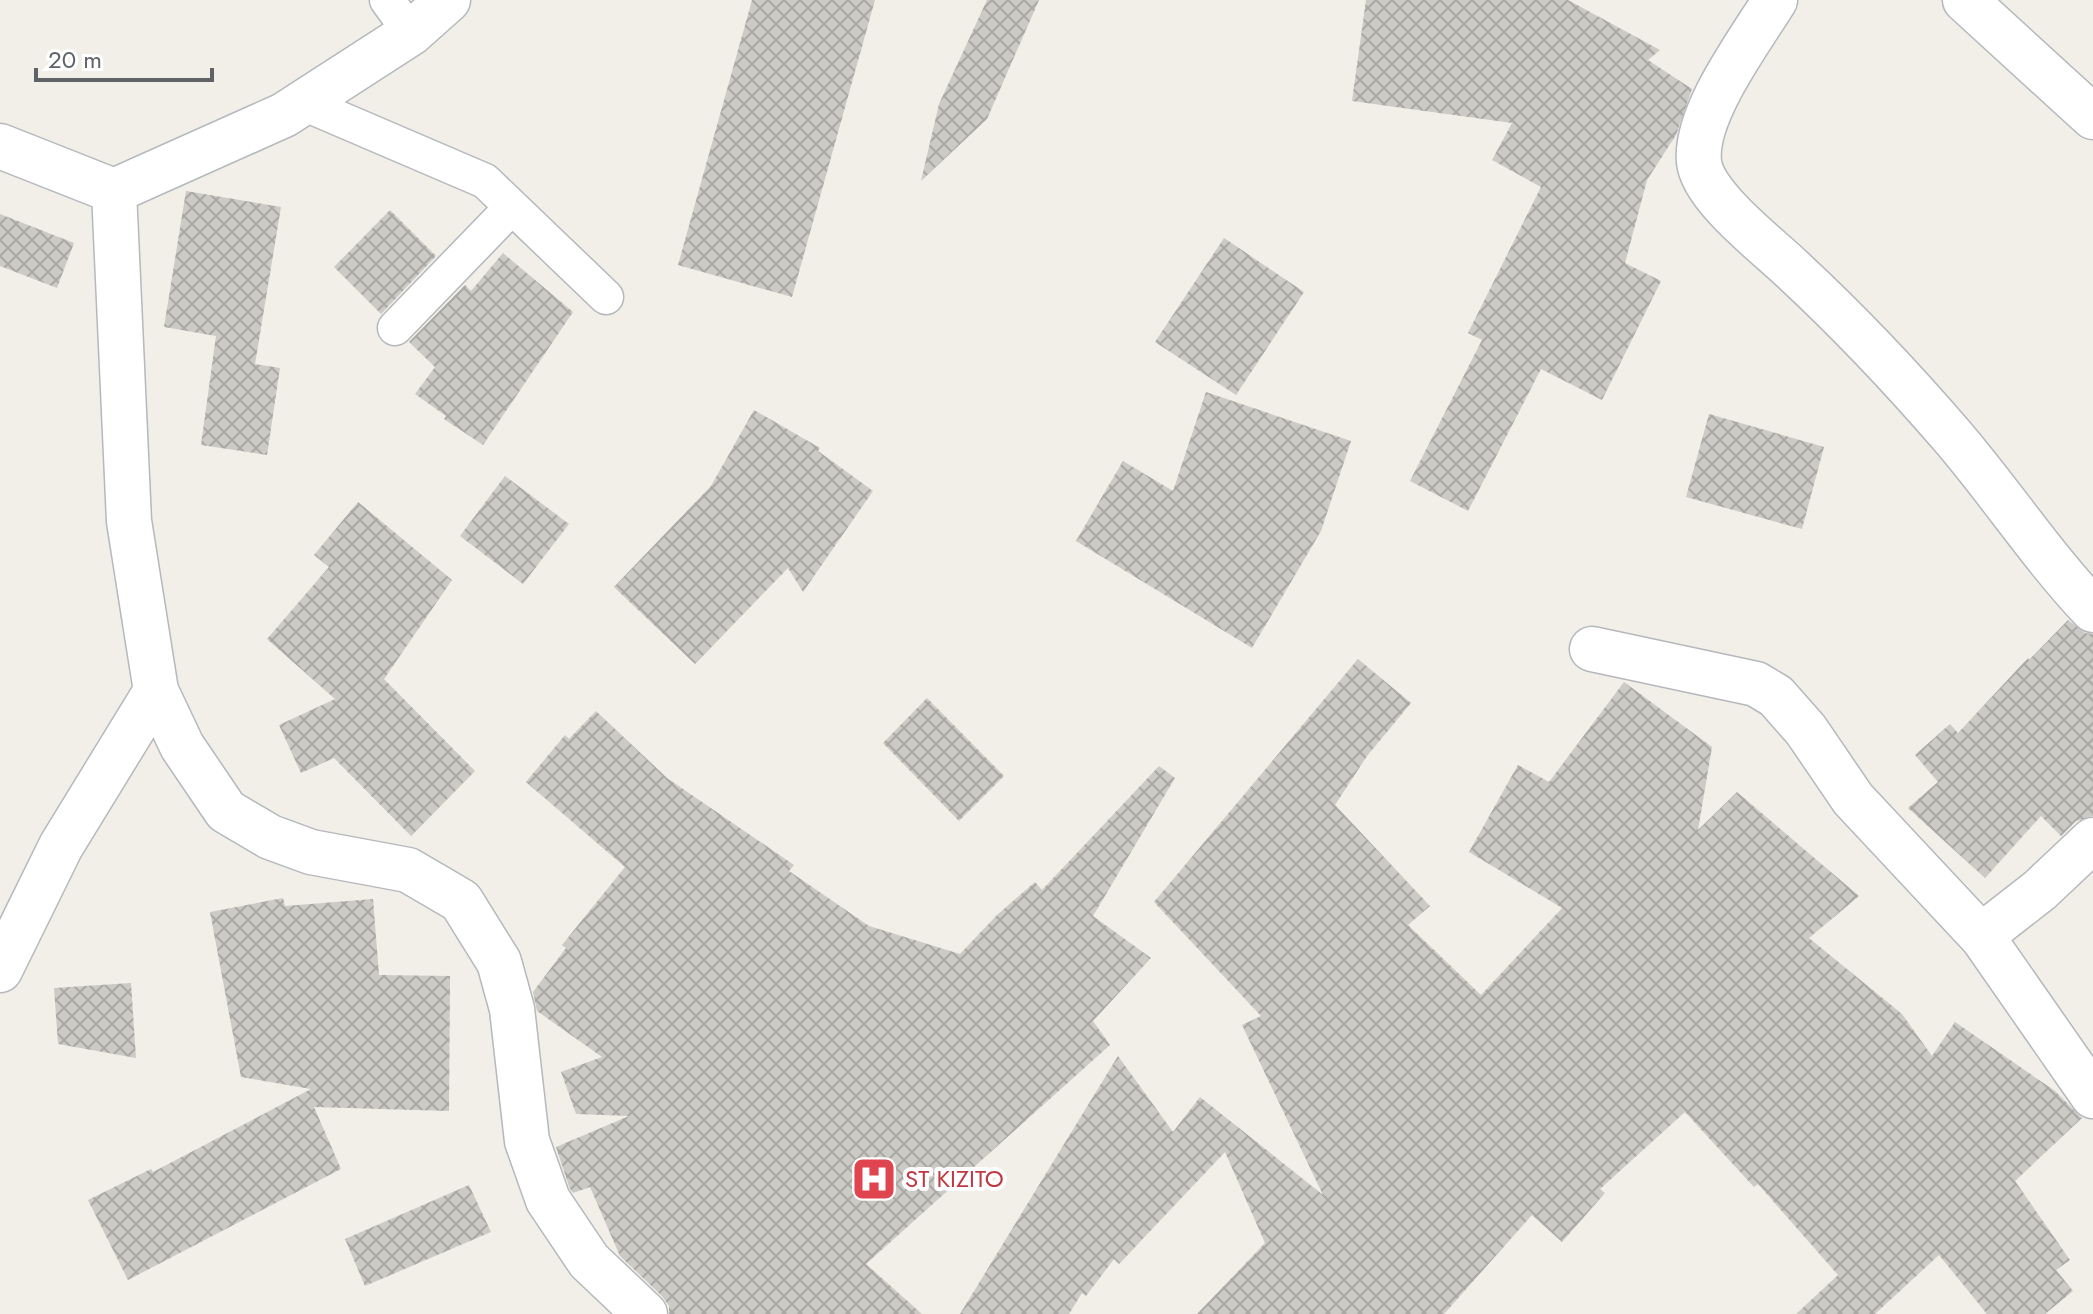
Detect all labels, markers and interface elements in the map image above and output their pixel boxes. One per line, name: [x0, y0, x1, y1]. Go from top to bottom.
scale bar: [36, 32, 212, 82]
text: 20 m: [48, 42, 102, 77]
hospital icon: ST KIZITO: [850, 1155, 898, 1203]
place label: ST KIZITO: [905, 1161, 1004, 1196]

